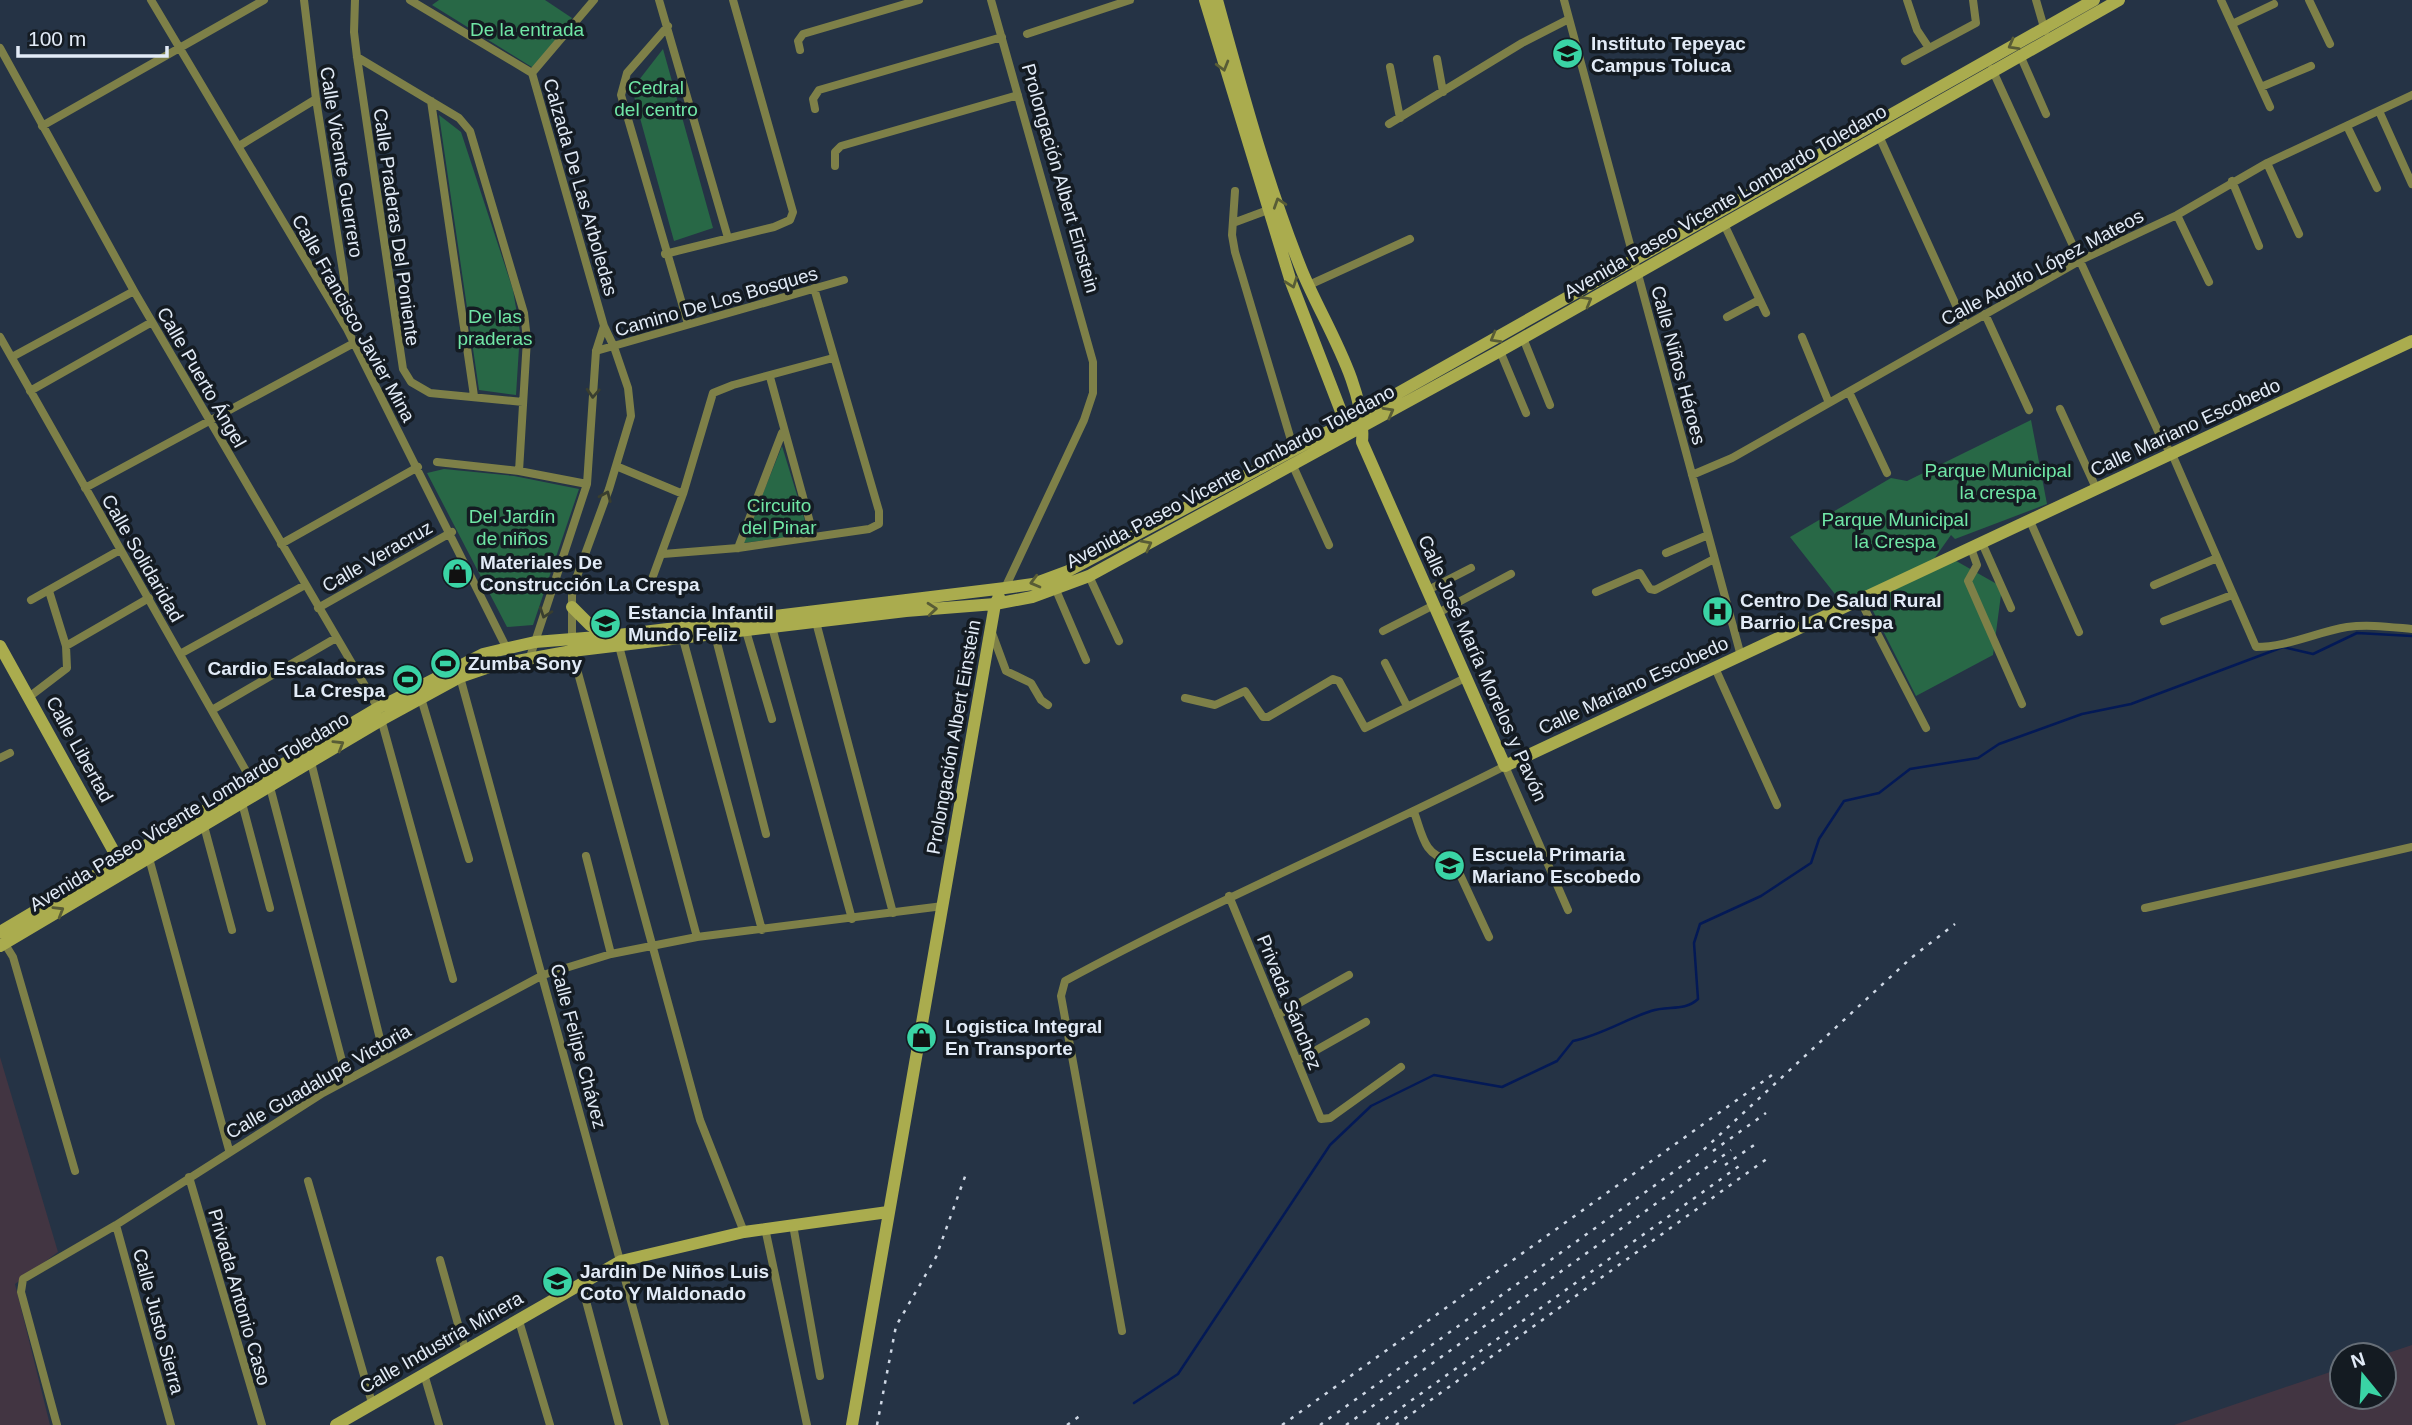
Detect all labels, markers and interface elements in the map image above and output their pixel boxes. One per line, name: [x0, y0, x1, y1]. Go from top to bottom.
scale bar: [18, 14, 166, 58]
park label: De la entrada: [470, 19, 584, 40]
text: 100 m: [28, 27, 86, 50]
place label: Instituto Tepeyac Campus Toluca: [1591, 33, 1746, 76]
school or university icon: Instituto Tepeyac Campus Toluca: [1551, 37, 1585, 71]
one-way arrow: [2008, 37, 2020, 50]
one-way arrow: [1215, 60, 1230, 72]
street label: Prolongación Albert Einstein: [1018, 61, 1103, 295]
street label: Calle Vicente Guerrero: [316, 65, 367, 259]
street label: Calzada De Las Arboledas: [539, 76, 622, 298]
park label: Cedral del centro: [614, 77, 698, 120]
street label: Avenida Paseo Vicente Lombardo Toledano: [1560, 100, 1890, 303]
street label: Calle Praderas Del Poniente: [369, 107, 424, 347]
one-way arrow: [1273, 197, 1288, 209]
street label: Calle Adolfo López Mateos: [1938, 205, 2147, 330]
street label: Calle Francisco Javier Mina: [288, 211, 420, 426]
street label: Camino De Los Bosques: [612, 262, 820, 341]
one-way arrow: [1284, 276, 1298, 288]
street label: Calle Niños Héroes: [1647, 283, 1710, 447]
one-way arrow: [1580, 296, 1593, 309]
street label: Calle Puerto Ángel: [153, 303, 250, 451]
park label: De las praderas: [458, 306, 533, 349]
one-way arrow: [1490, 330, 1502, 343]
street label: Calle Mariano Escobedo: [2087, 374, 2283, 481]
street label: Avenida Paseo Vicente Lombardo Toledano: [1063, 381, 1398, 572]
one-way arrow: [586, 388, 601, 399]
one-way arrow: [1382, 407, 1394, 420]
park label: Parque Municipal la crespa: [1925, 460, 2071, 503]
one-way arrow: [597, 490, 611, 502]
street label: Calle Solidaridad: [98, 491, 188, 626]
park label: Circuito del Pinar: [742, 495, 817, 538]
park label: Del Jardín de niños: [469, 506, 555, 549]
park label: Parque Municipal la Crespa: [1822, 509, 1968, 552]
street label: Calle Veracruz: [318, 516, 436, 596]
street label: Calle José María Morelos y Pavón: [1414, 532, 1551, 805]
one-way arrow: [1139, 540, 1152, 553]
place label: Materiales De Construcción La Crespa: [480, 552, 700, 595]
shop icon: Materiales De Construcción La Crespa: [440, 556, 474, 590]
one-way arrow: [1029, 574, 1041, 588]
place label: Centro De Salud Rural Barrio La Crespa: [1740, 590, 1942, 633]
hospital icon: Centro De Salud Rural Barrio La Crespa: [1700, 594, 1734, 628]
place label: Estancia Infantil Mundo Feliz: [628, 602, 774, 645]
one-way arrow: [926, 602, 937, 617]
school or university icon: Estancia Infantil Mundo Feliz: [588, 606, 622, 640]
one-way arrow: [539, 607, 553, 619]
street label: Prolongación Albert Einstein: [923, 618, 984, 856]
street label: Calle Mariano Escobedo: [1535, 632, 1731, 739]
sports icon: Zumba Sony: [428, 646, 462, 680]
place label: Zumba Sony: [468, 653, 582, 674]
place label: Cardio Escaladoras La Crespa: [208, 658, 385, 701]
sports icon: Cardio Escaladoras La Crespa: [391, 662, 425, 696]
street label: Calle Libertad: [42, 693, 117, 806]
street label: Avenida Paseo Vicente Lombardo Toledano: [26, 707, 353, 915]
one-way arrow: [331, 741, 344, 754]
place label: Escuela Primaria Mariano Escobedo: [1472, 844, 1641, 887]
school or university icon: Escuela Primaria Mariano Escobedo: [1432, 848, 1466, 882]
one-way arrow: [51, 906, 64, 919]
street label: Privada Sánchez: [1253, 932, 1326, 1073]
street label: Calle Felipe Chávez: [546, 961, 611, 1131]
place label: Logistica Integral En Transporte: [945, 1016, 1102, 1059]
street label: Calle Guadalupe Victoria: [222, 1020, 415, 1143]
shop icon: Logistica Integral En Transporte: [905, 1020, 939, 1054]
street label: Privada Antonio Caso: [204, 1206, 275, 1388]
street label: Calle Justo Sierra: [129, 1246, 188, 1397]
place label: Jardin De Niños Luis Coto Y Maldonado: [580, 1261, 769, 1304]
school or university icon: Jardin De Niños Luis Coto Y Maldonado: [540, 1265, 574, 1299]
street label: Calle Industria Minera: [356, 1287, 527, 1398]
north arrow: [2328, 1341, 2398, 1411]
text: N: [2348, 1348, 2368, 1372]

